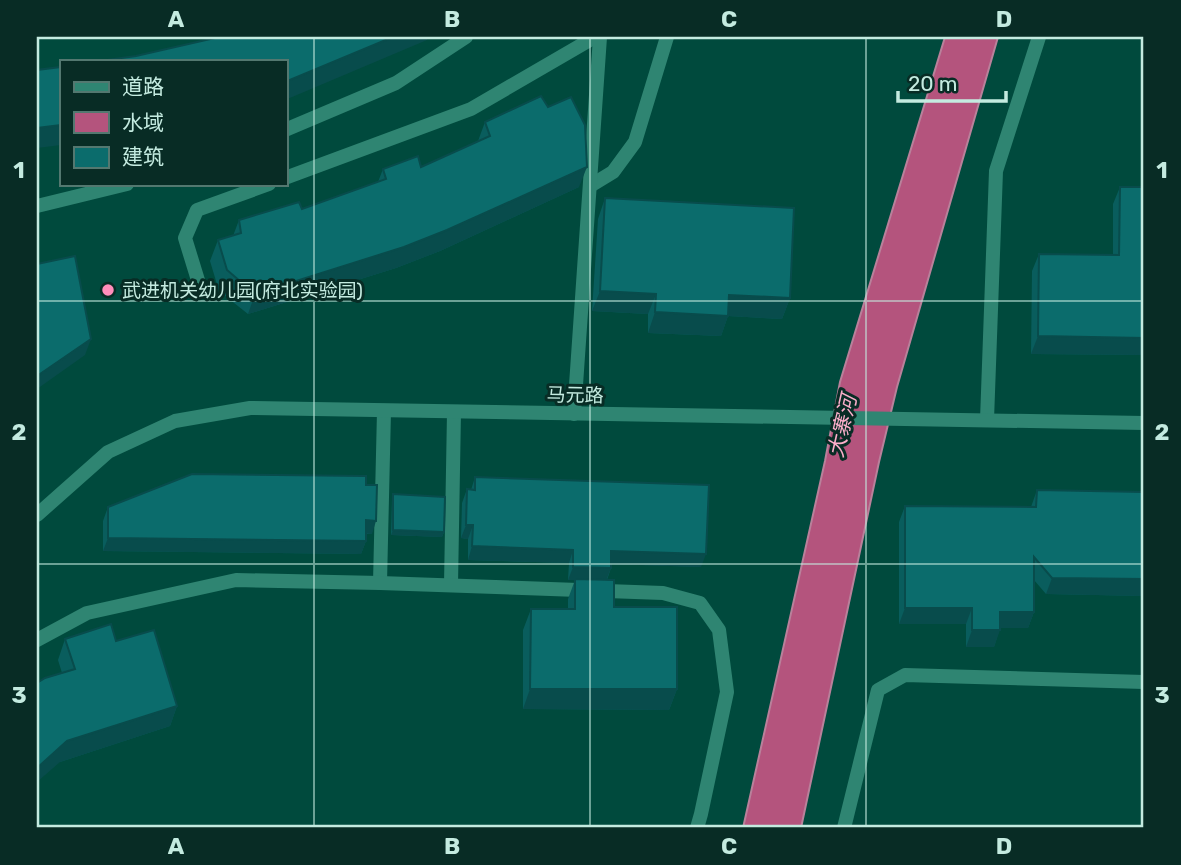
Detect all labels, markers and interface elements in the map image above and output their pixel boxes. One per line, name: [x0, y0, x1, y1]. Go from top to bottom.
text: A: [168, 5, 185, 33]
text: B: [444, 5, 460, 33]
text: C: [721, 5, 737, 33]
text: D: [996, 5, 1012, 33]
legend: [60, 60, 287, 186]
scale bar: [898, 60, 1006, 104]
text: 20 m: [908, 71, 957, 96]
text: 道路: [122, 74, 164, 99]
text: 水域: [122, 110, 164, 135]
text: 建筑: [122, 144, 164, 169]
text: 1: [13, 156, 25, 184]
text: 1: [1156, 156, 1168, 184]
place label: 武进机关幼儿园(府北实验园): [122, 279, 363, 302]
marker: 武进机关幼儿园(府北实验园): [100, 282, 116, 298]
street label: 马元路: [546, 383, 604, 407]
water label: 大寨河: [823, 389, 862, 460]
text: 2: [12, 418, 26, 446]
text: 2: [1155, 418, 1169, 446]
text: 3: [11, 681, 27, 709]
text: 3: [1154, 681, 1170, 709]
text: A: [168, 832, 185, 860]
text: B: [444, 832, 460, 860]
text: C: [721, 832, 737, 860]
text: D: [996, 832, 1012, 860]

